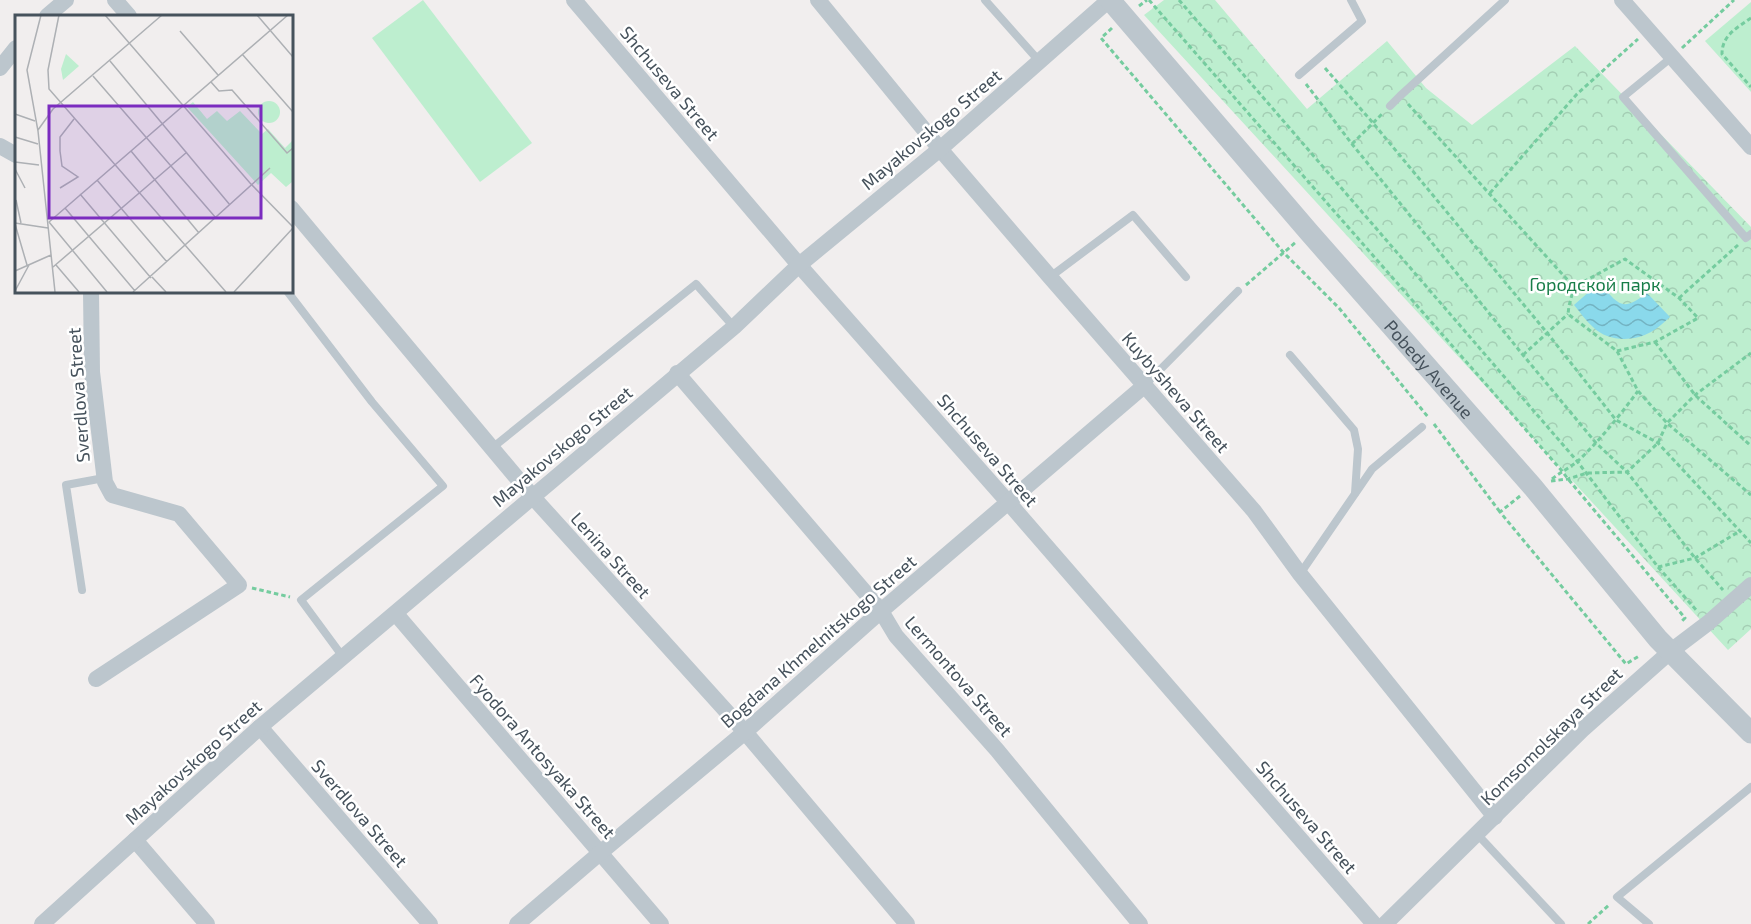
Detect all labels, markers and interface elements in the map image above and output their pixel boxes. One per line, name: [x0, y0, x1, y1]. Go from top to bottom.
inset map: [15, 15, 292, 292]
street label: Shchuseva Street: [616, 21, 724, 145]
street label: Mayakovskogo Street: [857, 64, 1006, 194]
park label: Городской парк: [1529, 273, 1661, 295]
street label: Pobedy Avenue: [1380, 315, 1478, 423]
street label: Sverdlova Street: [62, 327, 94, 463]
street label: Kuybysheva Street: [1118, 327, 1234, 457]
street label: Mayakovskogo Street: [488, 381, 637, 511]
street label: Shchuseva Street: [933, 389, 1043, 511]
street label: Lenina Street: [567, 507, 655, 603]
street label: Bogdana Khmelnitskogo Street: [716, 550, 920, 732]
street label: Lermontova Street: [901, 611, 1018, 741]
street label: Komsomolskaya Street: [1476, 662, 1627, 809]
street label: Fyodora Antosyaka Street: [466, 669, 621, 843]
street label: Mayakovskogo Street: [120, 695, 266, 829]
street label: Sverdlova Street: [307, 755, 413, 871]
street label: Shchuseva Street: [1252, 756, 1362, 878]

